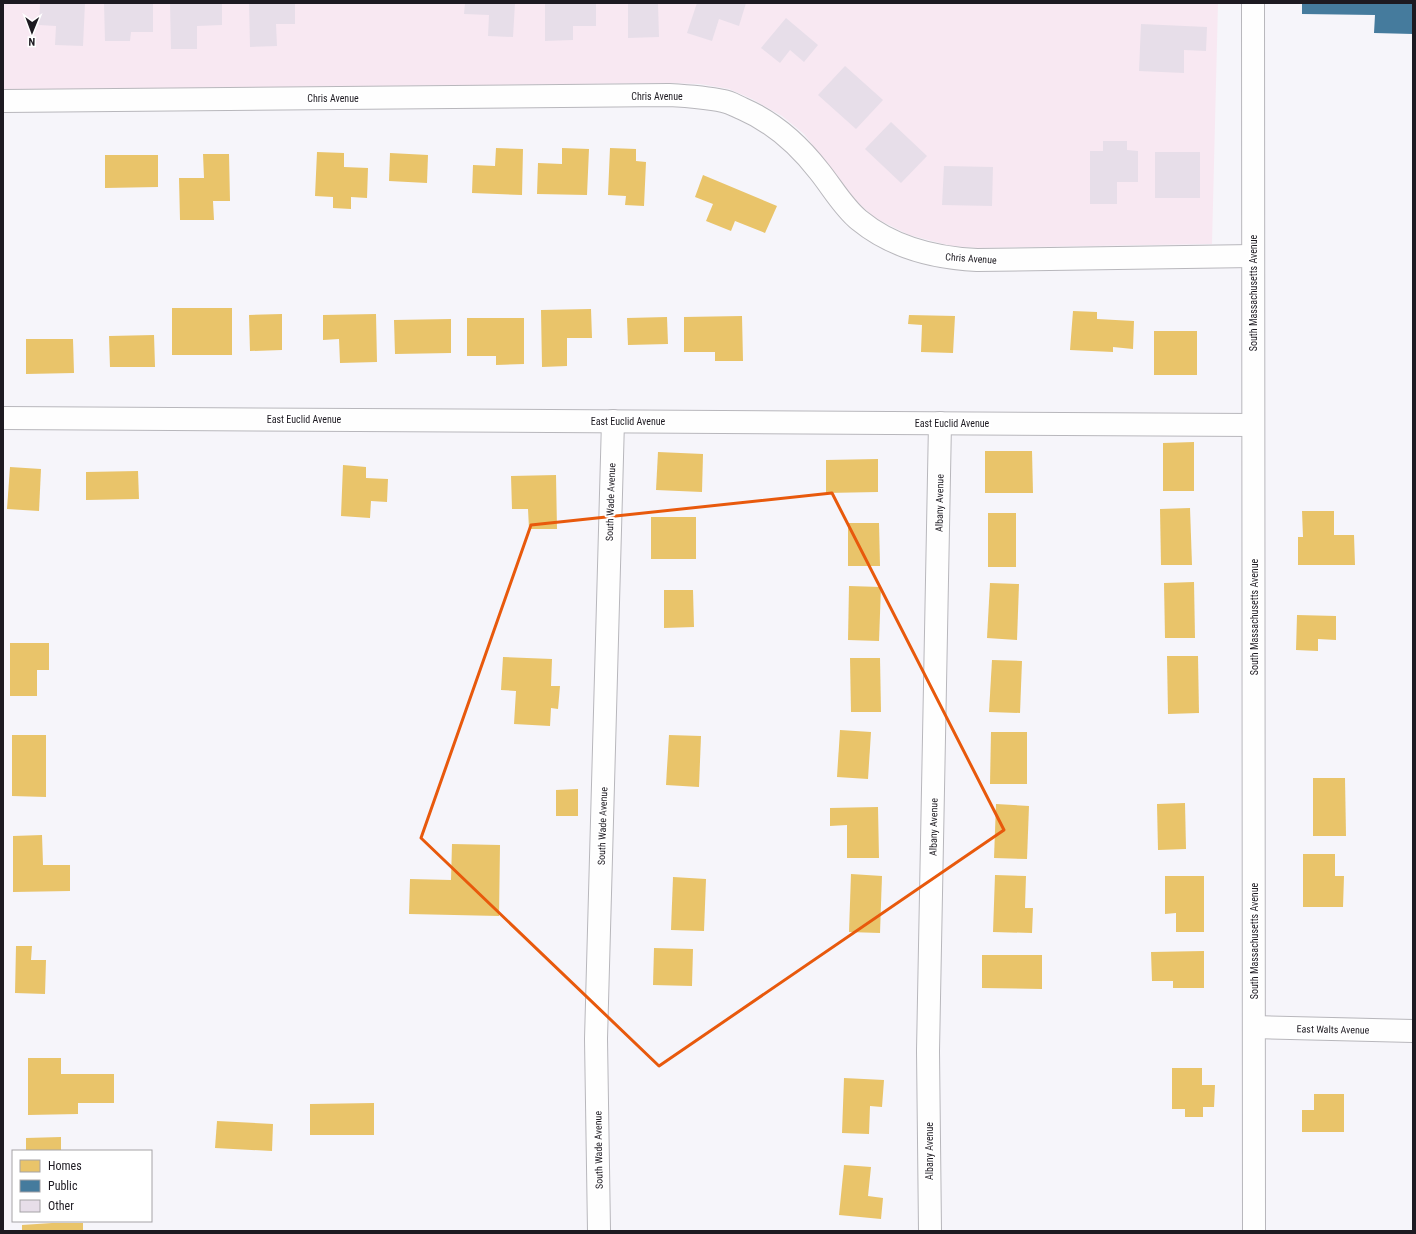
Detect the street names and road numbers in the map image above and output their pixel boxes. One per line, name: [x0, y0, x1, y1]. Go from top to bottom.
street label: Chris Avenue: [631, 91, 683, 102]
street label: Chris Avenue: [307, 93, 359, 104]
street label: South Massachusetts Avenue: [1248, 234, 1259, 351]
street label: Chris Avenue: [945, 251, 997, 266]
street label: East Euclid Avenue: [267, 414, 342, 425]
street label: East Euclid Avenue: [591, 416, 666, 427]
street label: East Euclid Avenue: [915, 418, 990, 429]
street label: South Wade Avenue: [604, 462, 617, 541]
street label: Albany Avenue: [933, 474, 946, 532]
street label: South Massachusetts Avenue: [1249, 558, 1260, 675]
street label: South Wade Avenue: [596, 786, 609, 865]
street label: Albany Avenue: [927, 798, 940, 856]
street label: South Massachusetts Avenue: [1249, 882, 1260, 999]
street label: East Walts Avenue: [1297, 1023, 1370, 1036]
street label: South Wade Avenue: [592, 1111, 605, 1189]
street label: Albany Avenue: [924, 1122, 935, 1180]

